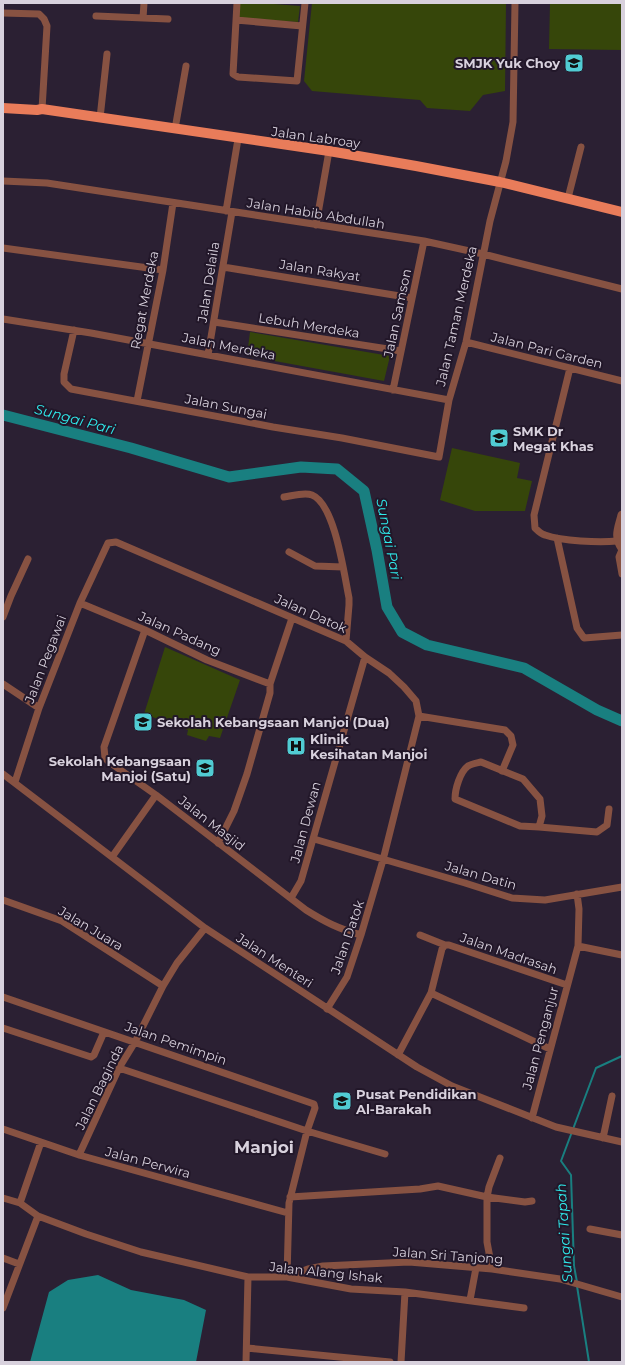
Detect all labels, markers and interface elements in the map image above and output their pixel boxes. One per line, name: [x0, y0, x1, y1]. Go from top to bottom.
school or university icon: SMJK Yuk Choy: [563, 52, 585, 74]
place label: SMJK Yuk Choy: [455, 55, 560, 71]
street label: Jalan Labroay: [270, 123, 362, 151]
street label: Jalan Habib Abdullah: [245, 194, 386, 232]
street label: Jalan Delaila: [194, 240, 222, 325]
street label: Jalan Taman Merdeka: [432, 244, 480, 389]
street label: Regat Merdeka: [127, 249, 161, 351]
street label: Jalan Rakyat: [277, 256, 362, 284]
street label: Jalan Samson: [380, 267, 414, 360]
street label: Lebuh Merdeka: [257, 309, 361, 341]
street label: Jalan Pari Garden: [488, 328, 605, 372]
street label: Jalan Merdeka: [180, 329, 277, 363]
street label: Jalan Sungai: [183, 390, 268, 422]
water label: Sungai Pari: [33, 400, 117, 438]
place label: SMK Dr Megat Khas: [513, 423, 594, 454]
school or university icon: SMK Dr Megat Khas: [488, 427, 510, 449]
water label: Sungai Pari: [372, 497, 406, 582]
street label: Jalan Datok: [272, 590, 350, 636]
street label: Jalan Padang: [135, 607, 224, 658]
street label: Jalan Pegawai: [20, 613, 69, 706]
school or university icon: Sekolah Kebangsaan Manjoi (Dua): [132, 711, 154, 733]
place label: Sekolah Kebangsaan Manjoi (Dua): [157, 714, 389, 730]
place label: Klinik Kesihatan Manjoi: [310, 731, 427, 762]
hospital icon: Klinik Kesihatan Manjoi: [285, 735, 307, 757]
place label: Sekolah Kebangsaan Manjoi (Satu): [49, 753, 191, 784]
school or university icon: Sekolah Kebangsaan Manjoi (Satu): [194, 757, 216, 779]
street label: Jalan Dewan: [286, 780, 324, 865]
street label: Jalan Masjid: [175, 791, 248, 854]
street label: Jalan Datin: [442, 857, 519, 893]
street label: Jalan Datok: [327, 898, 367, 977]
street label: Jalan Juara: [55, 902, 126, 954]
street label: Jalan Menteri: [233, 929, 316, 991]
street label: Jalan Madrasah: [457, 929, 560, 977]
street label: Jalan Penganjur: [518, 985, 561, 1092]
street label: Jalan Pemimpin: [122, 1018, 229, 1068]
street label: Jalan Baginda: [71, 1042, 127, 1133]
place label: Pusat Pendidikan Al-Barakah: [355, 1086, 477, 1117]
school or university icon: Pusat Pendidikan Al-Barakah: [331, 1090, 353, 1112]
district label: Manjoi: [234, 1137, 294, 1157]
street label: Jalan Perwira: [103, 1143, 192, 1181]
water label: Sungai Tapah: [552, 1183, 576, 1283]
street label: Jalan Sri Tanjong: [391, 1243, 504, 1267]
street label: Jalan Alang Ishak: [268, 1258, 384, 1286]

